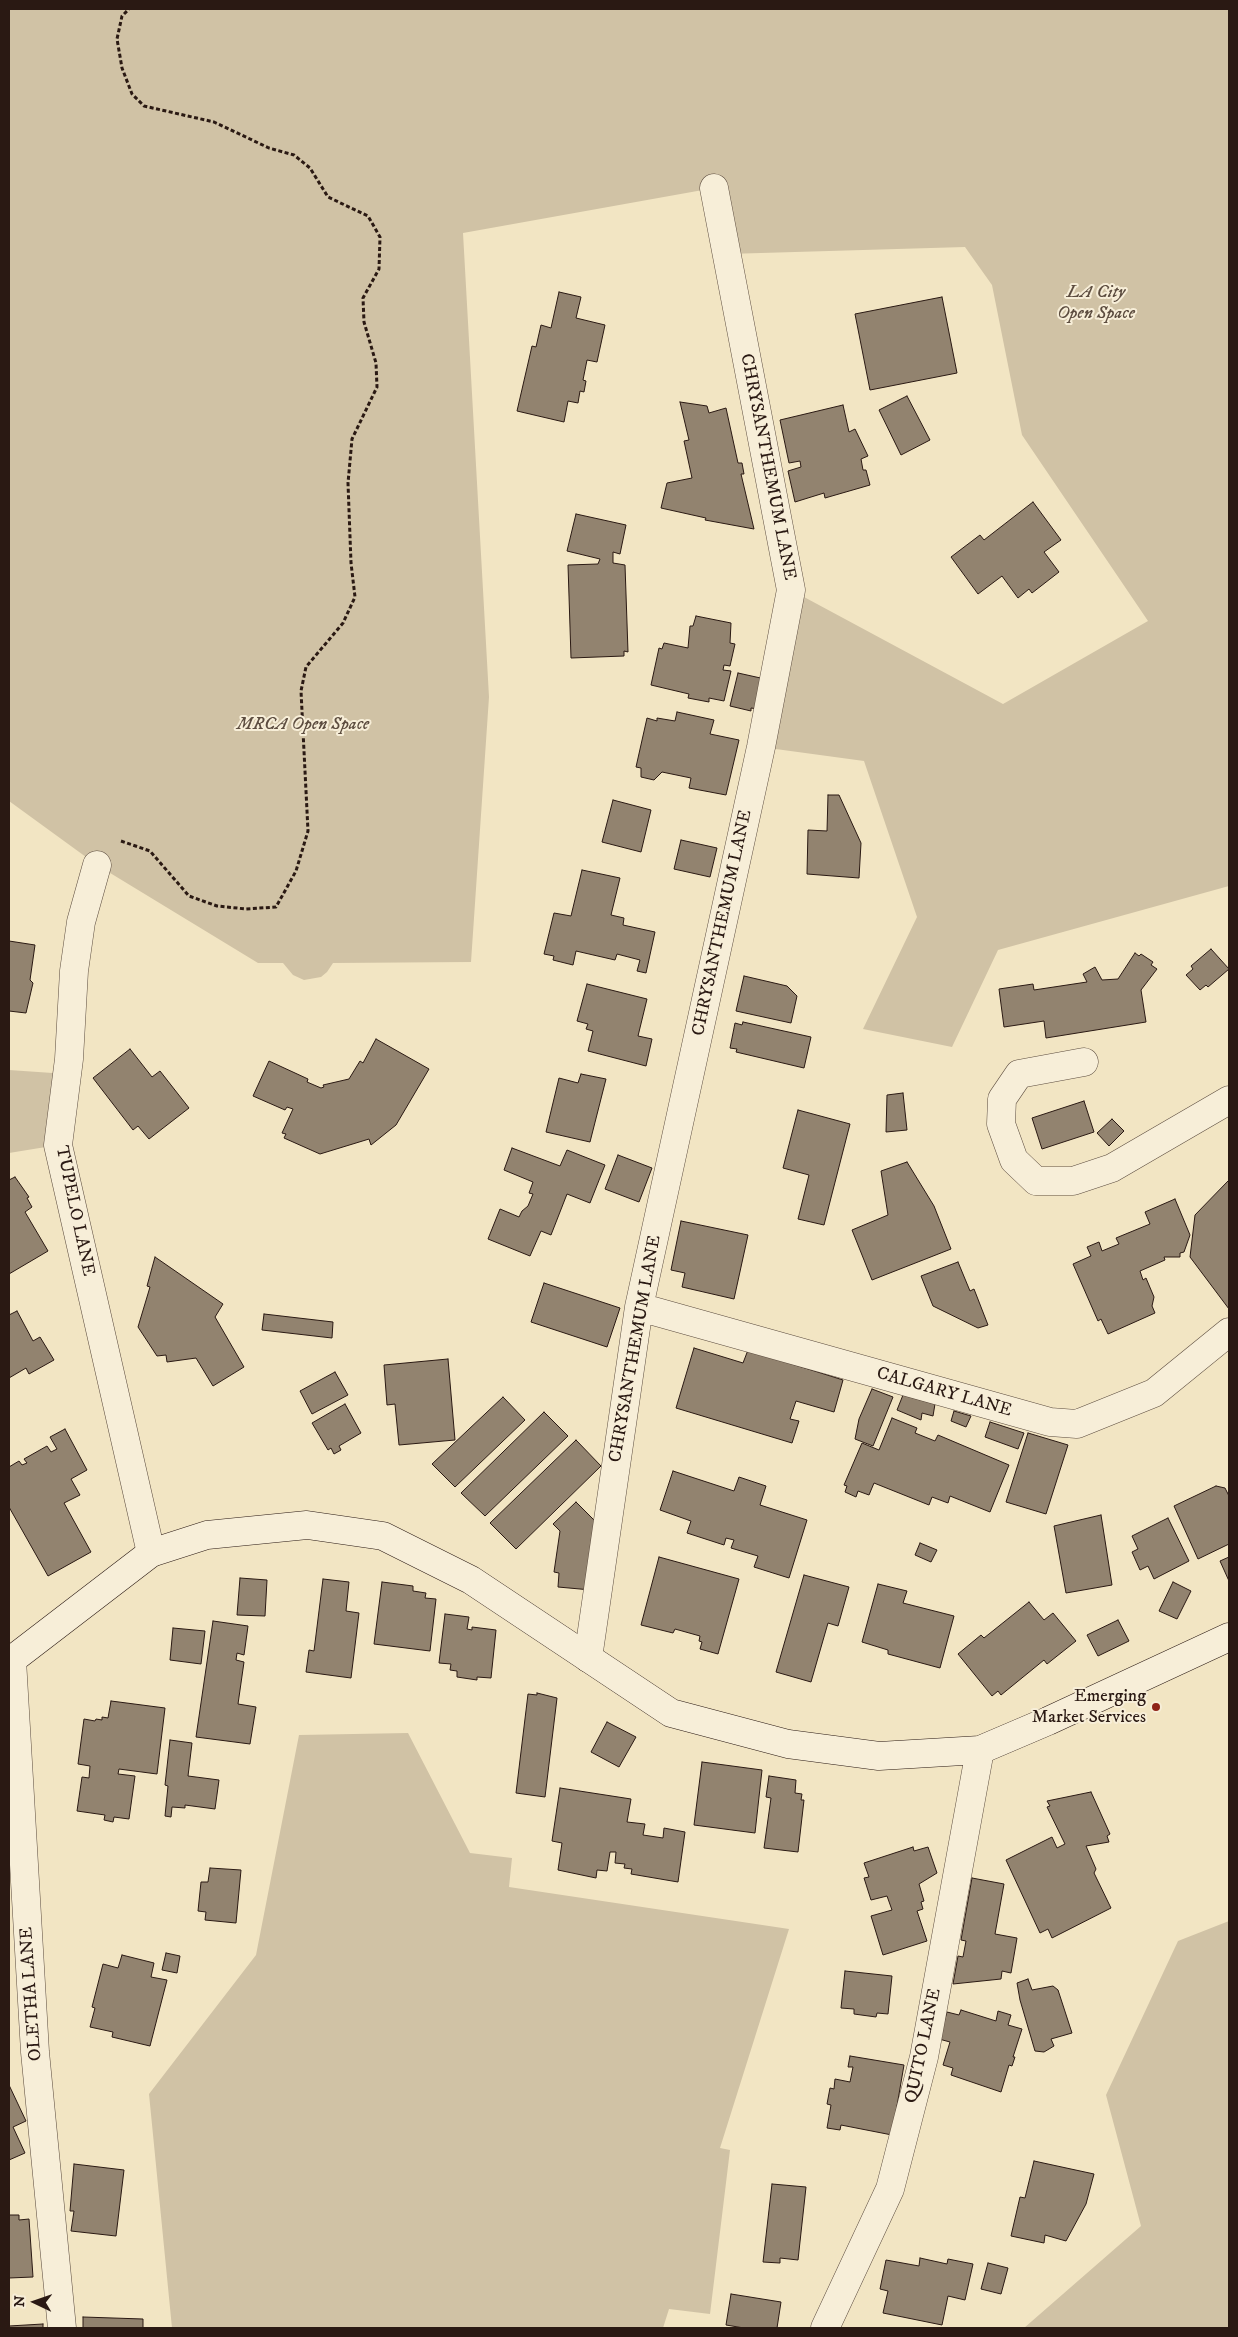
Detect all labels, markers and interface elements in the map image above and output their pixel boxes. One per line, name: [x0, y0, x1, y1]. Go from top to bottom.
park label: LA City Open Space: [1057, 282, 1135, 324]
street label: CHRYSANTHEMUM LANE: [734, 352, 800, 582]
park label: MRCA Open Space: [237, 714, 369, 736]
street label: CHRYSANTHEMUM LANE: [688, 808, 758, 1038]
street label: TUPELO LANE: [50, 1144, 98, 1278]
street label: CHRYSANTHEMUM LANE: [605, 1234, 667, 1464]
street label: CALGARY LANE: [874, 1363, 1014, 1423]
place label: Emerging Market Services: [1032, 1686, 1146, 1728]
marker: Emerging Market Services: [1150, 1701, 1162, 1713]
street label: OLETHA LANE: [17, 1926, 47, 2062]
street label: QUITO LANE: [901, 1986, 947, 2106]
north arrow: [10, 2277, 60, 2327]
text: N: [11, 2295, 29, 2307]

